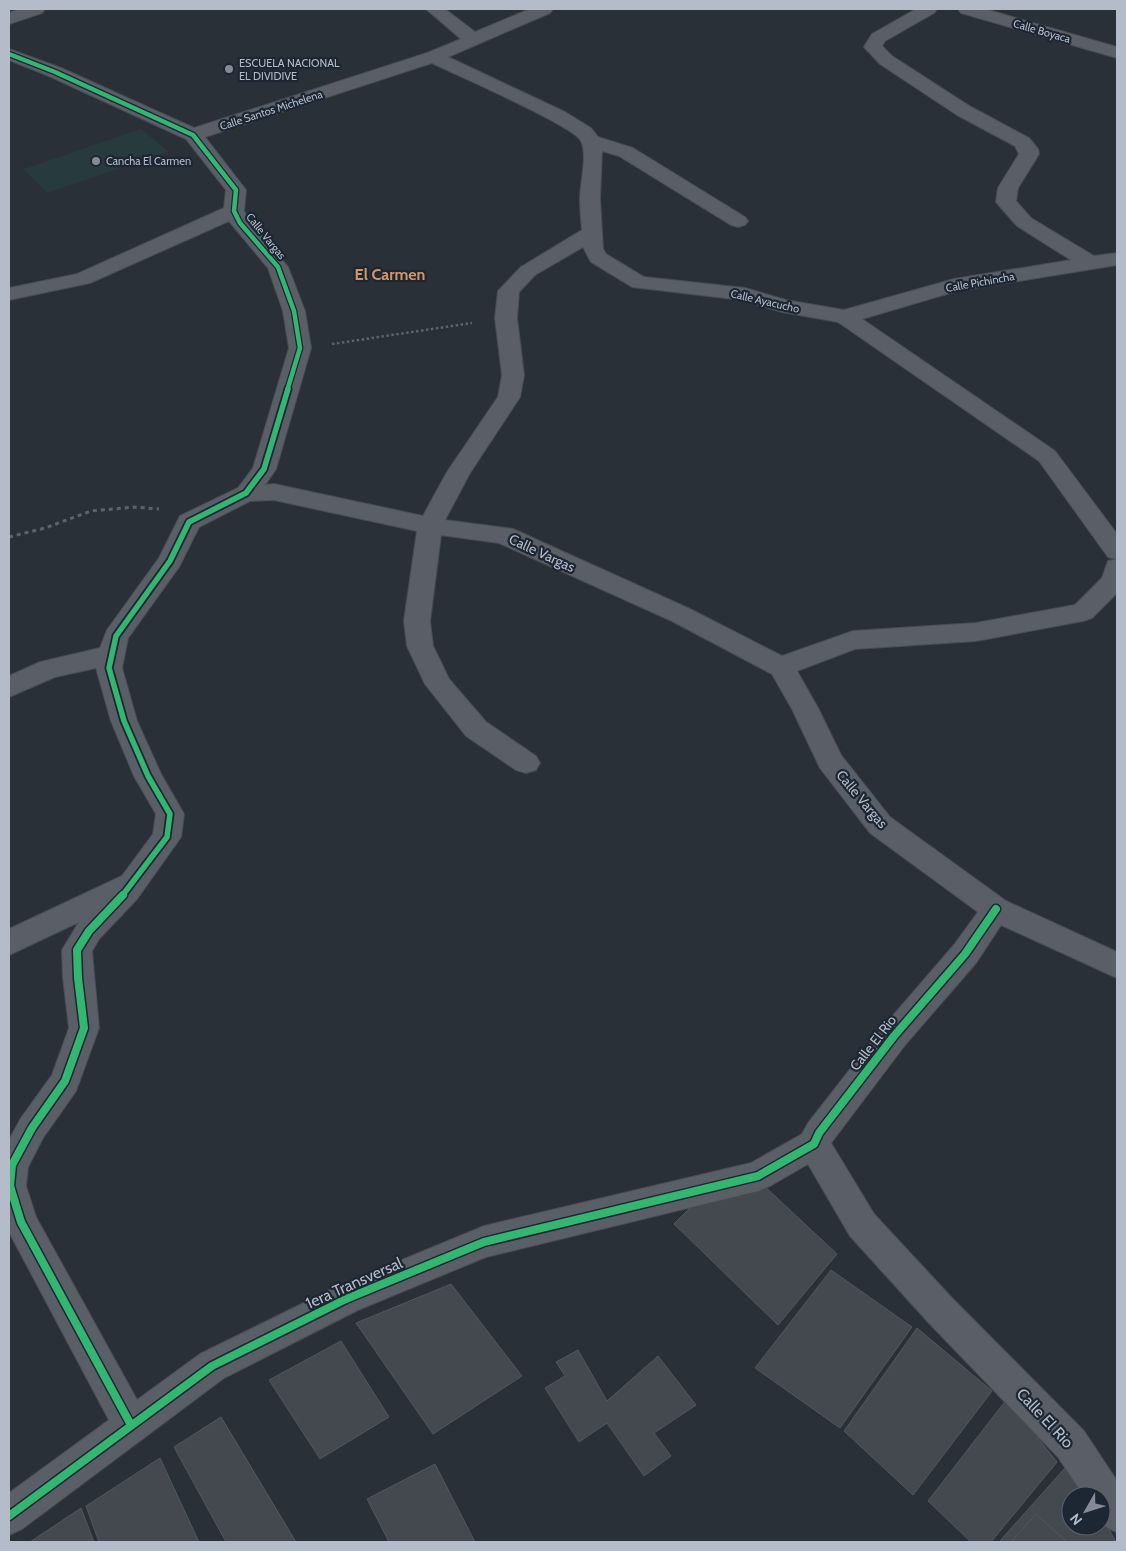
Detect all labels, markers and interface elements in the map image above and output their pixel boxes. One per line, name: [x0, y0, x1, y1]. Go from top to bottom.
street label: Calle Boyaca: [1012, 16, 1073, 46]
place label: ESCUELA NACIONAL EL DIVIDIVE: [239, 56, 340, 83]
marker: ESCUELA NACIONAL EL DIVIDIVE: [223, 63, 235, 75]
street label: Calle Santos Michelena: [218, 87, 325, 133]
place label: Cancha El Carmen: [106, 154, 191, 168]
marker: Cancha El Carmen: [90, 155, 102, 167]
street label: Calle Vargas: [243, 210, 289, 262]
district label: El Carmen: [355, 265, 425, 284]
street label: Calle Pichincha: [945, 269, 1016, 295]
street label: Calle Ayacucho: [729, 286, 801, 316]
street label: Calle Vargas: [506, 530, 578, 576]
street label: Calle Vargas: [832, 766, 892, 832]
street label: Calle El Rio: [846, 1011, 900, 1074]
street label: 1era Transversal: [303, 1253, 406, 1313]
street label: Calle El Rio: [1013, 1384, 1078, 1452]
north arrow: [1061, 1486, 1111, 1536]
text: N: [1066, 1510, 1086, 1529]

